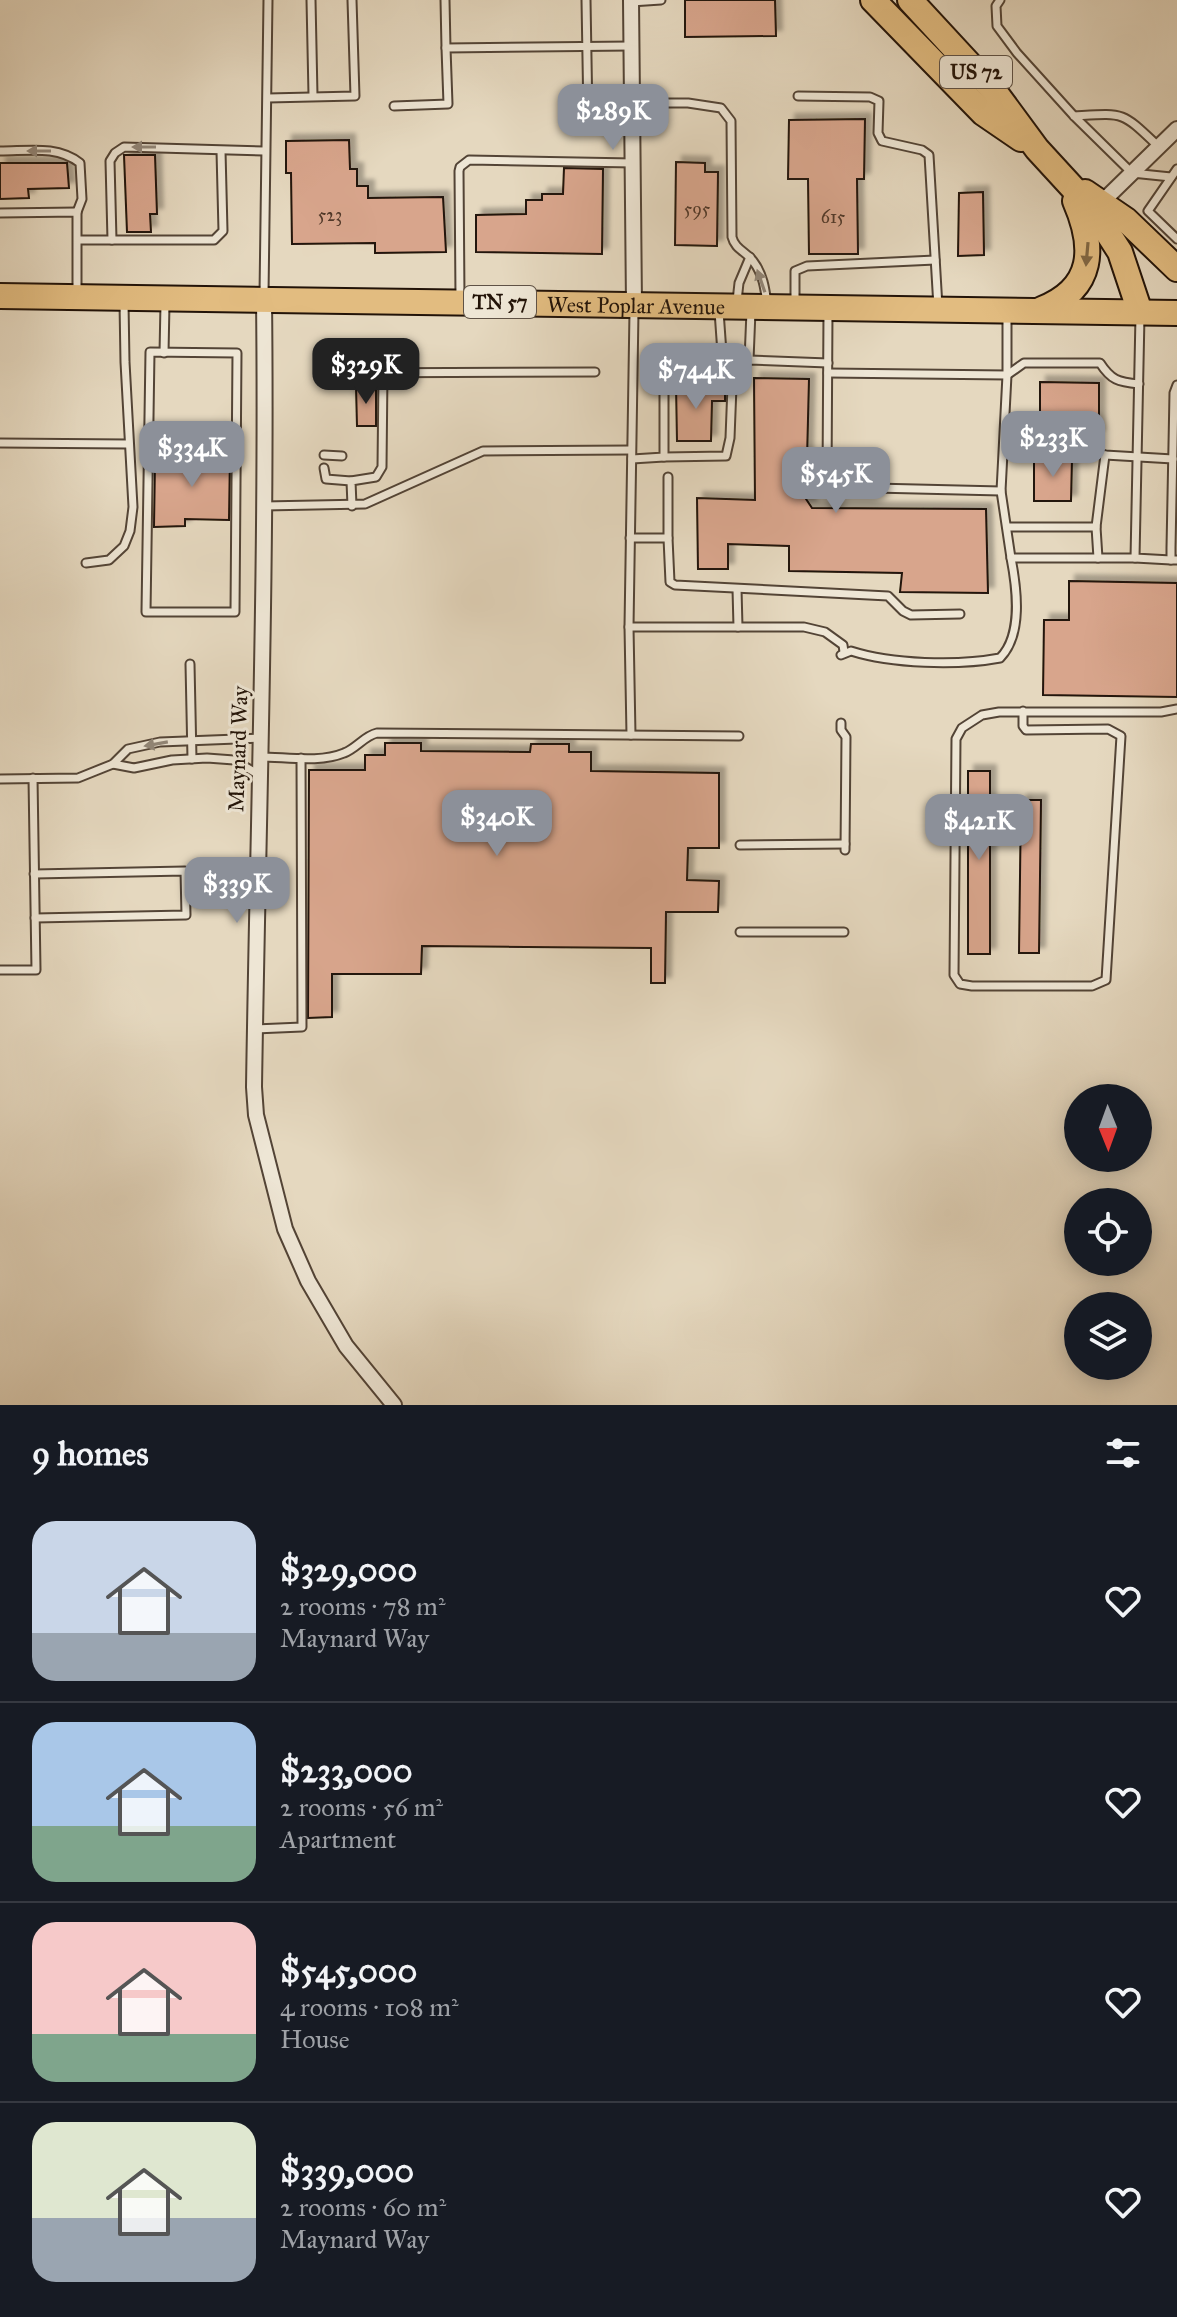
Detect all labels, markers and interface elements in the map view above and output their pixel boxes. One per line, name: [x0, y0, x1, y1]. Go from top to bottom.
road number: US 72: [940, 56, 1012, 88]
pin: $289K: [557, 84, 669, 152]
text: $289K: [576, 94, 650, 126]
one-way arrow: [131, 141, 156, 154]
one-way arrow: [26, 145, 51, 157]
house number: 595: [684, 198, 711, 220]
house number: 523: [318, 204, 342, 226]
house number: 615: [821, 206, 846, 228]
one-way arrow: [1080, 242, 1093, 267]
one-way arrow: [755, 269, 767, 293]
road number: TN 57: [464, 286, 536, 318]
street label: West Poplar Avenue: [547, 290, 725, 320]
pin: $329K: [310, 338, 422, 406]
pin: $744K: [640, 343, 752, 411]
text: $329K: [330, 348, 402, 380]
text: $744K: [658, 353, 734, 385]
pin: $233K: [997, 411, 1109, 479]
pin: $334K: [136, 421, 248, 489]
text: $233K: [1019, 421, 1087, 453]
text: $334K: [157, 431, 227, 463]
pin: $545K: [780, 447, 892, 515]
text: $545K: [800, 457, 872, 489]
street label: Maynard Way: [222, 685, 254, 813]
one-way arrow: [143, 738, 168, 750]
pin: $340K: [441, 790, 553, 858]
pin: $421K: [923, 794, 1035, 862]
text: $340K: [460, 800, 534, 832]
text: $421K: [943, 804, 1015, 836]
pin: $339K: [181, 857, 293, 925]
text: $339K: [203, 867, 271, 899]
north arrow: [1064, 1084, 1152, 1172]
map controls: [1064, 1084, 1152, 1380]
button: locate: [1064, 1188, 1152, 1276]
button: layers: [1064, 1292, 1152, 1380]
icon: filters: [1101, 1431, 1145, 1475]
text: 9 homes: [32, 1433, 149, 1474]
text: $329,000: [280, 1549, 417, 1590]
icon: home: [96, 1553, 192, 1649]
icon: heart: [1101, 1579, 1145, 1623]
text: 2 rooms · 78 m²: [280, 1590, 445, 1622]
text: Maynard Way: [280, 1622, 429, 1654]
text: $233,000: [280, 1750, 413, 1791]
icon: home: [96, 1754, 192, 1850]
icon: heart: [1101, 1780, 1145, 1824]
text: 2 rooms · 56 m²: [280, 1791, 443, 1823]
text: Apartment: [280, 1823, 396, 1855]
text: $545,000: [280, 1950, 417, 1991]
icon: home: [96, 1954, 192, 2050]
icon: heart: [1101, 1980, 1145, 2024]
text: 4 rooms · 108 m²: [280, 1991, 459, 2023]
text: House: [280, 2023, 350, 2055]
text: $339,000: [280, 2150, 414, 2191]
icon: home: [96, 2154, 192, 2250]
icon: heart: [1101, 2180, 1145, 2224]
text: 2 rooms · 60 m²: [280, 2191, 446, 2223]
text: Maynard Way: [280, 2223, 429, 2255]

